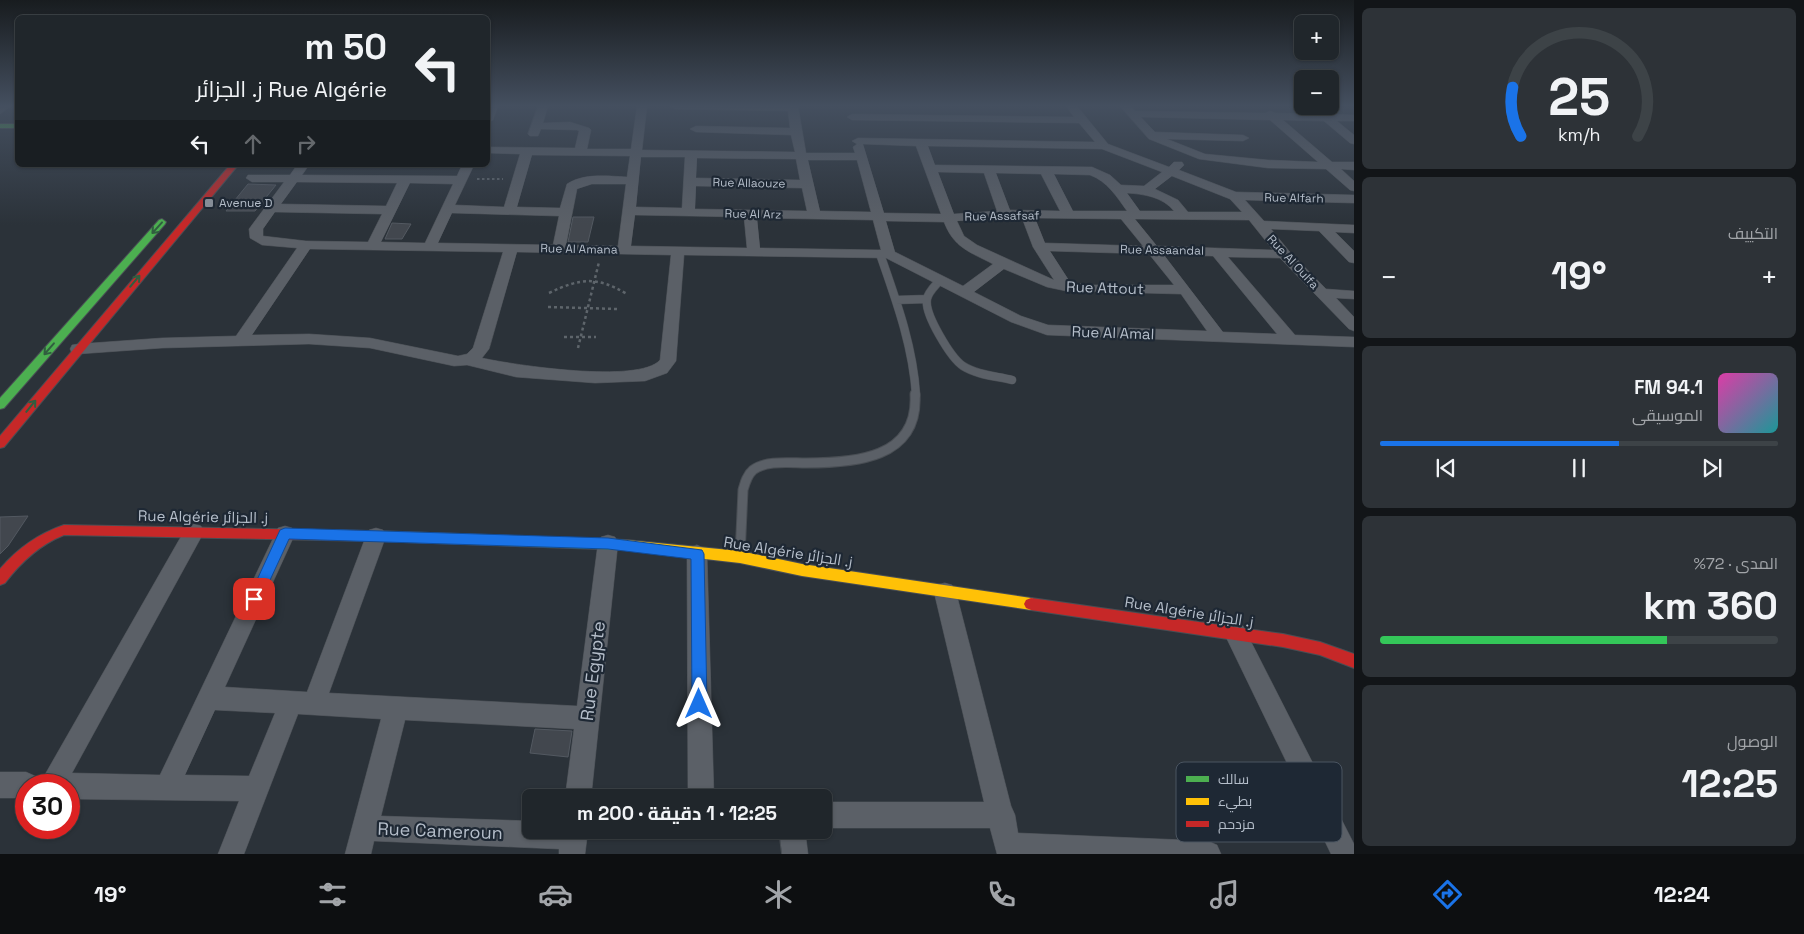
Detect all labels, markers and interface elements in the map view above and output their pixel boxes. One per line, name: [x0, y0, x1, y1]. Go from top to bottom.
map controls: [1294, 15, 1339, 115]
button: +: [1294, 15, 1339, 60]
text: 50 m: [305, 25, 387, 69]
icon: left: [405, 35, 470, 100]
text: 25: [1548, 64, 1610, 130]
button: −: [1294, 70, 1339, 115]
text: Rue Algérie ز. الجزائر: [196, 75, 387, 103]
text: km/h: [1558, 123, 1600, 146]
icon: left: [186, 130, 214, 158]
icon: ahead: [239, 130, 267, 158]
icon: right: [292, 130, 320, 158]
street label: Rue Allaouze: [712, 174, 786, 192]
street label: Rue Alfarh: [1264, 189, 1324, 207]
place label: Avenue D: [219, 195, 272, 211]
marker: Avenue D: [203, 197, 215, 209]
street label: Rue Al Arz: [725, 206, 781, 222]
street label: Rue Assafsaf: [964, 207, 1040, 225]
one-way arrow: [151, 221, 163, 234]
text: التكييف: [1728, 223, 1778, 244]
street label: Rue Al Oulfa: [1264, 231, 1322, 293]
street label: Rue Al Amana: [540, 240, 618, 258]
street label: Rue Assaandal: [1120, 241, 1204, 259]
text: 19°: [1551, 252, 1607, 300]
text: −: [1380, 259, 1397, 295]
text: +: [1761, 259, 1778, 295]
one-way arrow: [130, 275, 141, 288]
street label: Rue Attout: [1066, 277, 1144, 298]
street label: Rue Al Amal: [1071, 322, 1155, 343]
one-way arrow: [43, 342, 54, 355]
text: 94.1 FM: [1634, 375, 1703, 400]
one-way arrow: [25, 400, 36, 413]
text: الموسيقى: [1632, 405, 1703, 426]
icon: previous: [1432, 454, 1460, 482]
icon: pause: [1565, 454, 1593, 482]
icon: next: [1698, 454, 1726, 482]
street label: Rue Algérie ز. الجزائر: [138, 506, 268, 527]
street label: Rue Algérie ز. الجزائر: [722, 532, 854, 571]
text: المدى · 72%: [1693, 553, 1778, 574]
pin: [233, 578, 275, 620]
text: 360 km: [1643, 582, 1778, 630]
icon: arrive: [240, 585, 268, 613]
street label: Rue Algérie ز. الجزائر: [1123, 592, 1255, 631]
street label: Rue Egypte: [575, 620, 610, 722]
position arrow: [672, 677, 724, 729]
text: الوصول: [1727, 731, 1778, 752]
text: 12:25: [1682, 760, 1778, 808]
legend: [1176, 762, 1342, 842]
text: سالك: [1218, 770, 1249, 788]
speed limit sign: 30: [15, 774, 80, 839]
text: بطيء: [1218, 792, 1252, 813]
text: 12:25 · 1 دقيقة · 200 m: [577, 801, 777, 826]
text: مزدحم: [1218, 815, 1255, 834]
street label: Rue Cameroun: [377, 817, 503, 844]
icon: filters: [315, 877, 350, 912]
icon: car: [538, 877, 573, 912]
icon: climate: [761, 877, 796, 912]
icon: phone: [984, 877, 1019, 912]
icon: music: [1207, 877, 1242, 912]
icon: directions: [1430, 877, 1465, 912]
text: 19°: [94, 880, 126, 908]
text: 12:24: [1654, 880, 1710, 908]

